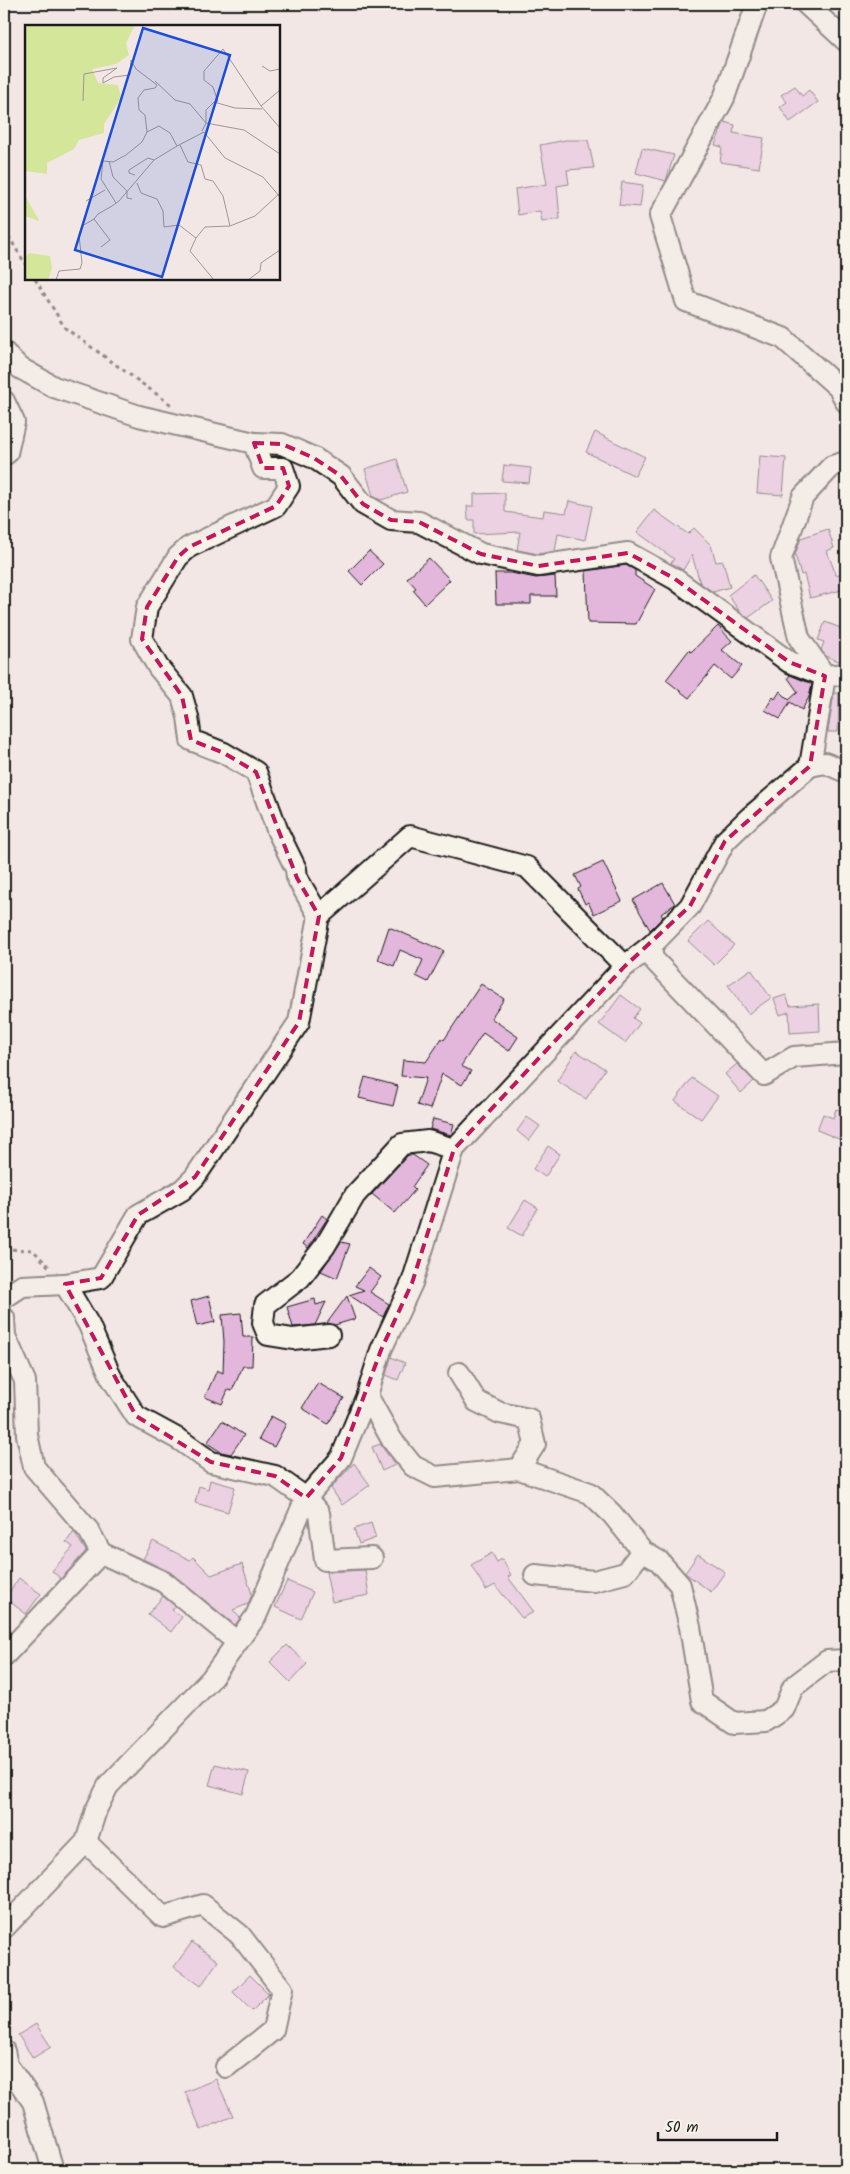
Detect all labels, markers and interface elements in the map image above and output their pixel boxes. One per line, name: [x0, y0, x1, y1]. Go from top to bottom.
inset map: [25, 25, 280, 280]
scale bar: [658, 2109, 776, 2141]
text: 50 m: [665, 2116, 699, 2140]

